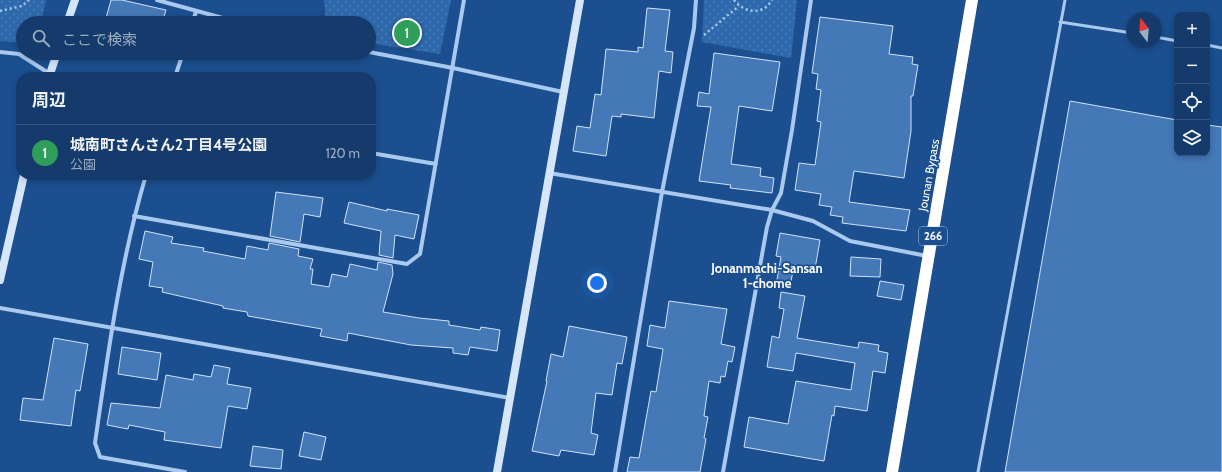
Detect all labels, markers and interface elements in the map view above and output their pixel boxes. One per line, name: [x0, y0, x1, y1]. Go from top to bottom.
north arrow: [1126, 12, 1162, 48]
map controls: [1174, 12, 1210, 156]
button: +: [1174, 12, 1210, 48]
search box: [16, 16, 376, 60]
pin: 1: [394, 18, 420, 48]
icon: search: [30, 27, 52, 49]
text: ここで検索: [62, 31, 137, 49]
button: −: [1174, 48, 1210, 84]
button: locate: [1174, 84, 1210, 120]
text: 周辺: [32, 90, 66, 110]
button: layers: [1174, 120, 1210, 156]
text: 城南町さんさん2丁目4号公園: [70, 136, 267, 154]
street label: Jounan Bypass: [915, 138, 942, 213]
text: 1: [43, 145, 47, 161]
text: 120 m: [326, 145, 360, 161]
text: 公園: [70, 156, 96, 172]
road number: 266: [919, 227, 947, 245]
district label: Jonanmachi-Sansan 1-chome: [710, 260, 823, 291]
your location: [587, 273, 607, 293]

